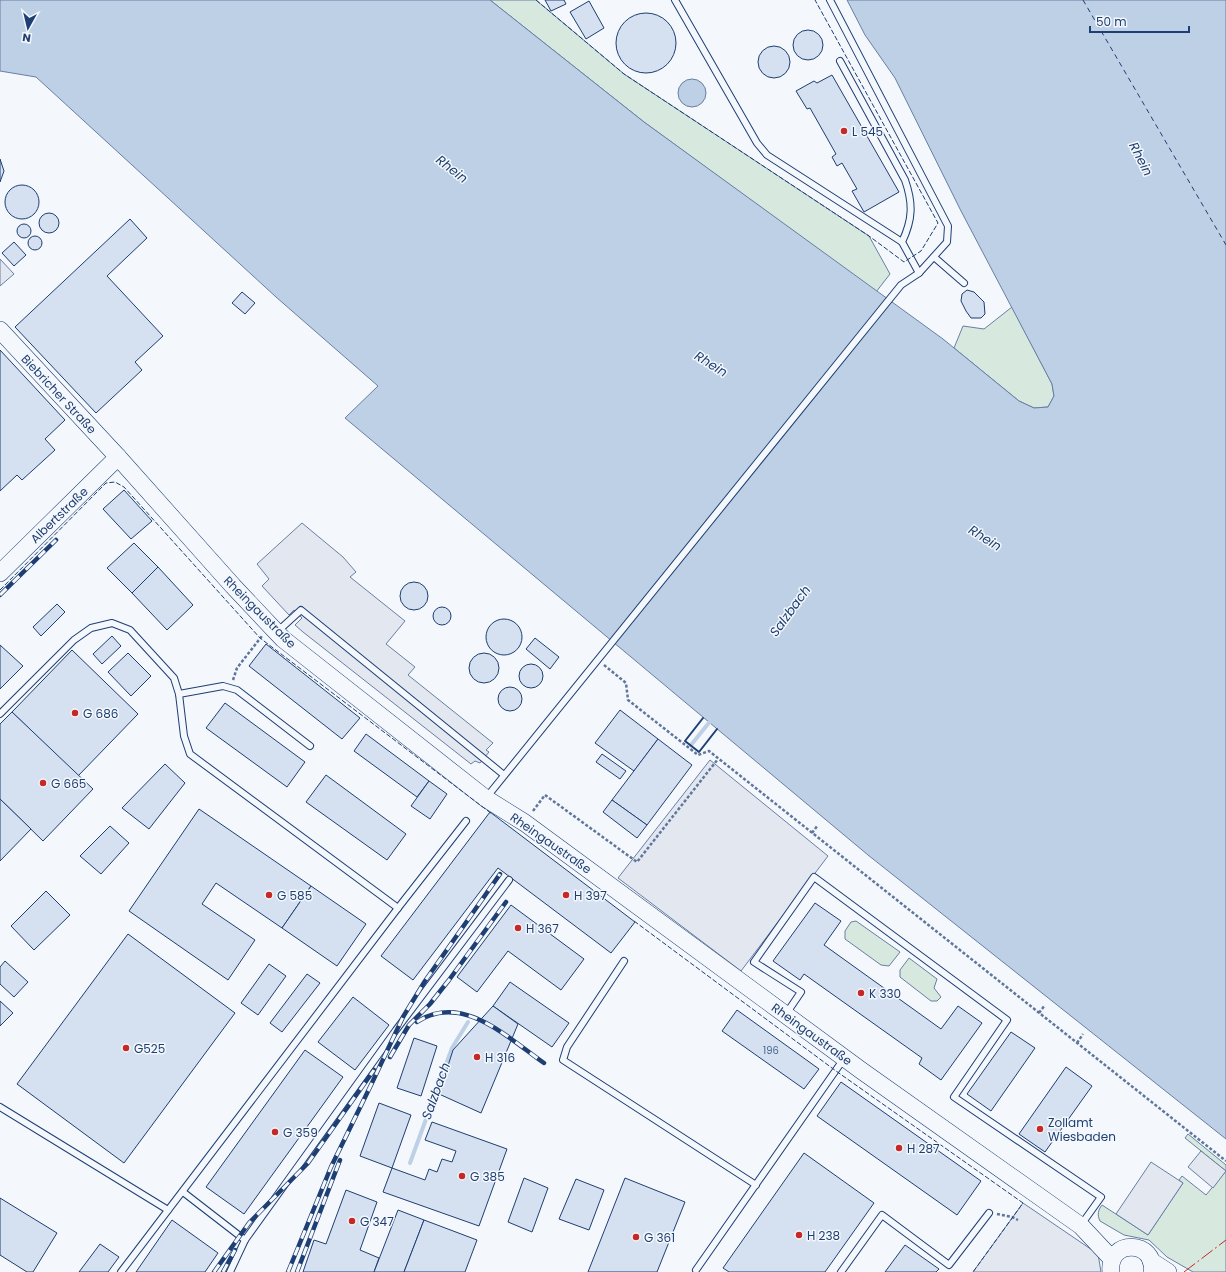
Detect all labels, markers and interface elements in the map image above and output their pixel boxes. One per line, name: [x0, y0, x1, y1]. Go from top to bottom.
north arrow: [8, 8, 48, 48]
scale bar: [1090, 8, 1189, 34]
text: 50 m: [1096, 13, 1127, 30]
text: N: [21, 29, 32, 46]
place label: L 545: [852, 123, 883, 140]
marker: L 545: [839, 126, 849, 136]
water label: Rhein: [1124, 139, 1158, 179]
water label: Rhein: [432, 150, 472, 188]
water label: Rhein: [691, 346, 731, 382]
street label: Biebricher Straße: [18, 351, 100, 437]
street label: Albertstraße: [26, 483, 92, 547]
water label: Rhein: [965, 520, 1005, 556]
street label: Rheingaustraße: [220, 572, 300, 652]
water label: Salzbach: [765, 581, 815, 641]
place label: G 686: [83, 705, 118, 722]
marker: G 686: [70, 708, 80, 718]
place label: G 665: [51, 775, 86, 792]
marker: G 665: [38, 778, 48, 788]
street label: Rheingaustraße: [507, 809, 595, 877]
place label: G 585: [277, 887, 312, 904]
place label: H 397: [574, 887, 607, 904]
marker: G 585: [264, 890, 274, 900]
marker: H 397: [561, 890, 571, 900]
place label: H 367: [526, 920, 559, 937]
marker: H 367: [513, 923, 523, 933]
place label: K 330: [869, 985, 901, 1002]
marker: K 330: [856, 988, 866, 998]
street label: Rheingaustraße: [768, 999, 856, 1069]
place label: G525: [134, 1040, 165, 1057]
marker: G525: [121, 1043, 131, 1053]
house number: 196: [763, 1043, 779, 1058]
place label: H 316: [485, 1049, 515, 1066]
marker: H 316: [472, 1052, 482, 1062]
water label: Salzbach: [417, 1060, 455, 1122]
place label: Zollamt Wiesbaden: [1048, 1114, 1116, 1145]
place label: G 359: [283, 1124, 318, 1141]
marker: Zollamt Wiesbaden: [1035, 1124, 1045, 1134]
marker: G 359: [270, 1127, 280, 1137]
place label: H 287: [907, 1140, 940, 1157]
marker: H 287: [894, 1143, 904, 1153]
place label: G 385: [470, 1168, 505, 1185]
marker: G 385: [457, 1171, 467, 1181]
place label: G 347: [360, 1213, 394, 1230]
marker: G 347: [347, 1216, 357, 1226]
place label: H 238: [807, 1227, 840, 1244]
place label: G 361: [644, 1229, 675, 1246]
marker: H 238: [794, 1230, 804, 1240]
marker: G 361: [631, 1232, 641, 1242]

